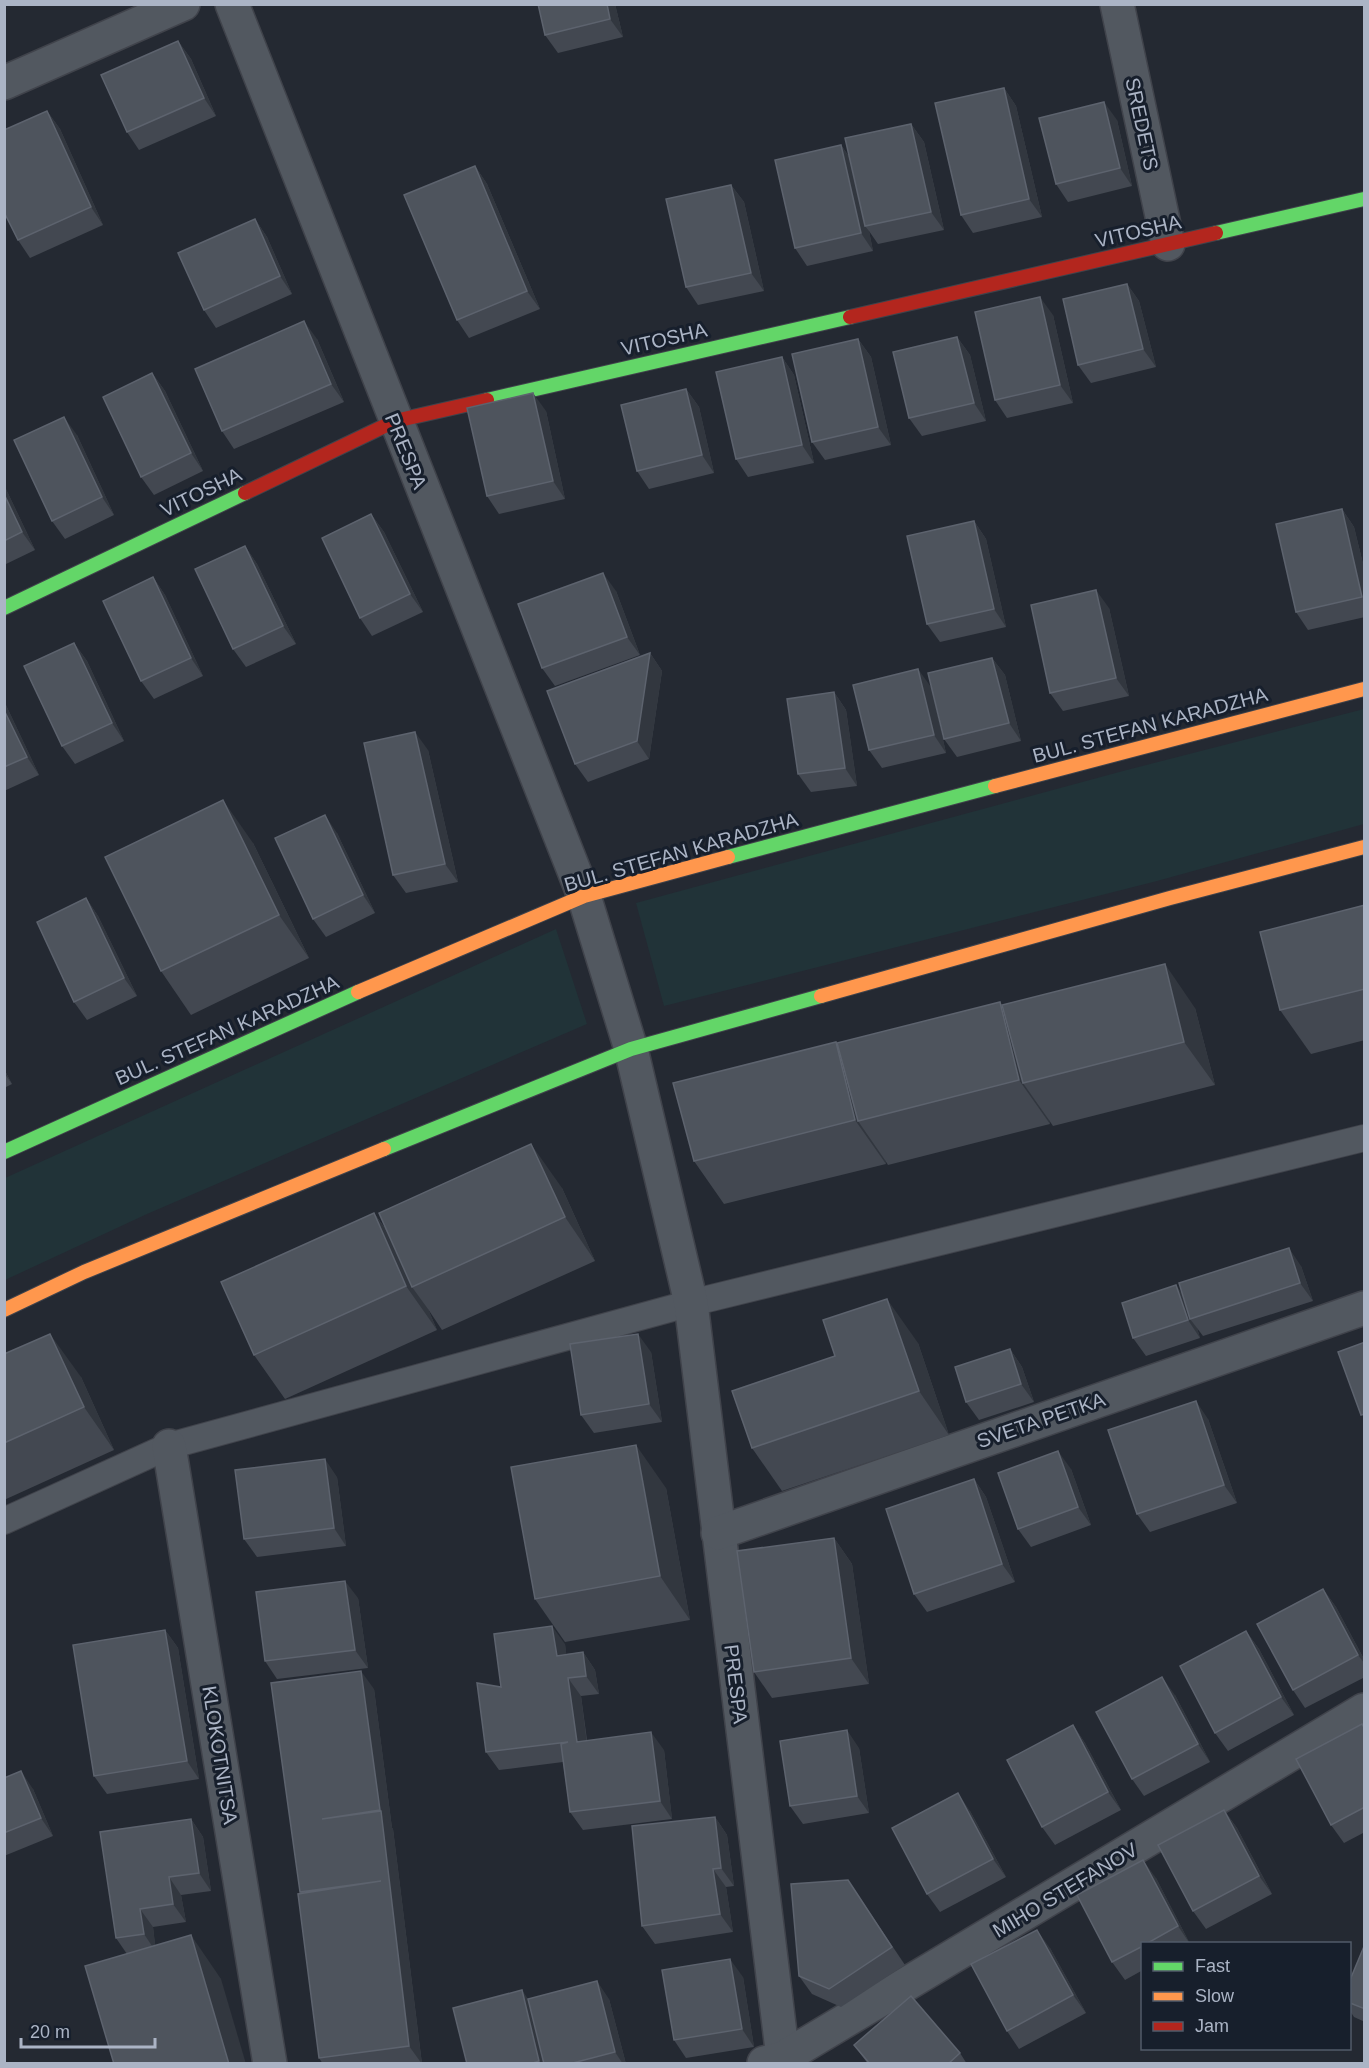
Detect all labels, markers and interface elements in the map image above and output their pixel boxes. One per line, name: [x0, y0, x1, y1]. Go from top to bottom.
street label: SREDETS: [1121, 76, 1163, 172]
street label: VITOSHA: [1093, 210, 1184, 252]
street label: VITOSHA: [619, 318, 710, 360]
street label: PRESPA: [381, 410, 431, 493]
street label: VITOSHA: [157, 463, 246, 521]
street label: BUL. STEFAN KARADZHA: [1030, 683, 1270, 767]
street label: BUL. STEFAN KARADZHA: [562, 808, 801, 896]
street label: BUL. STEFAN KARADZHA: [112, 970, 343, 1089]
street label: SVETA PETKA: [974, 1388, 1109, 1452]
street label: PRESPA: [720, 1643, 752, 1726]
street label: KLOKOTNITSA: [198, 1684, 242, 1827]
street label: MIHO STEFANOV: [989, 1838, 1142, 1942]
legend: [1141, 1942, 1351, 2050]
text: Fast: [1195, 1956, 1230, 1976]
text: Slow: [1195, 1986, 1235, 2006]
scale bar: [21, 2011, 154, 2049]
text: Jam: [1195, 2016, 1229, 2036]
text: 20 m: [30, 2022, 70, 2042]

